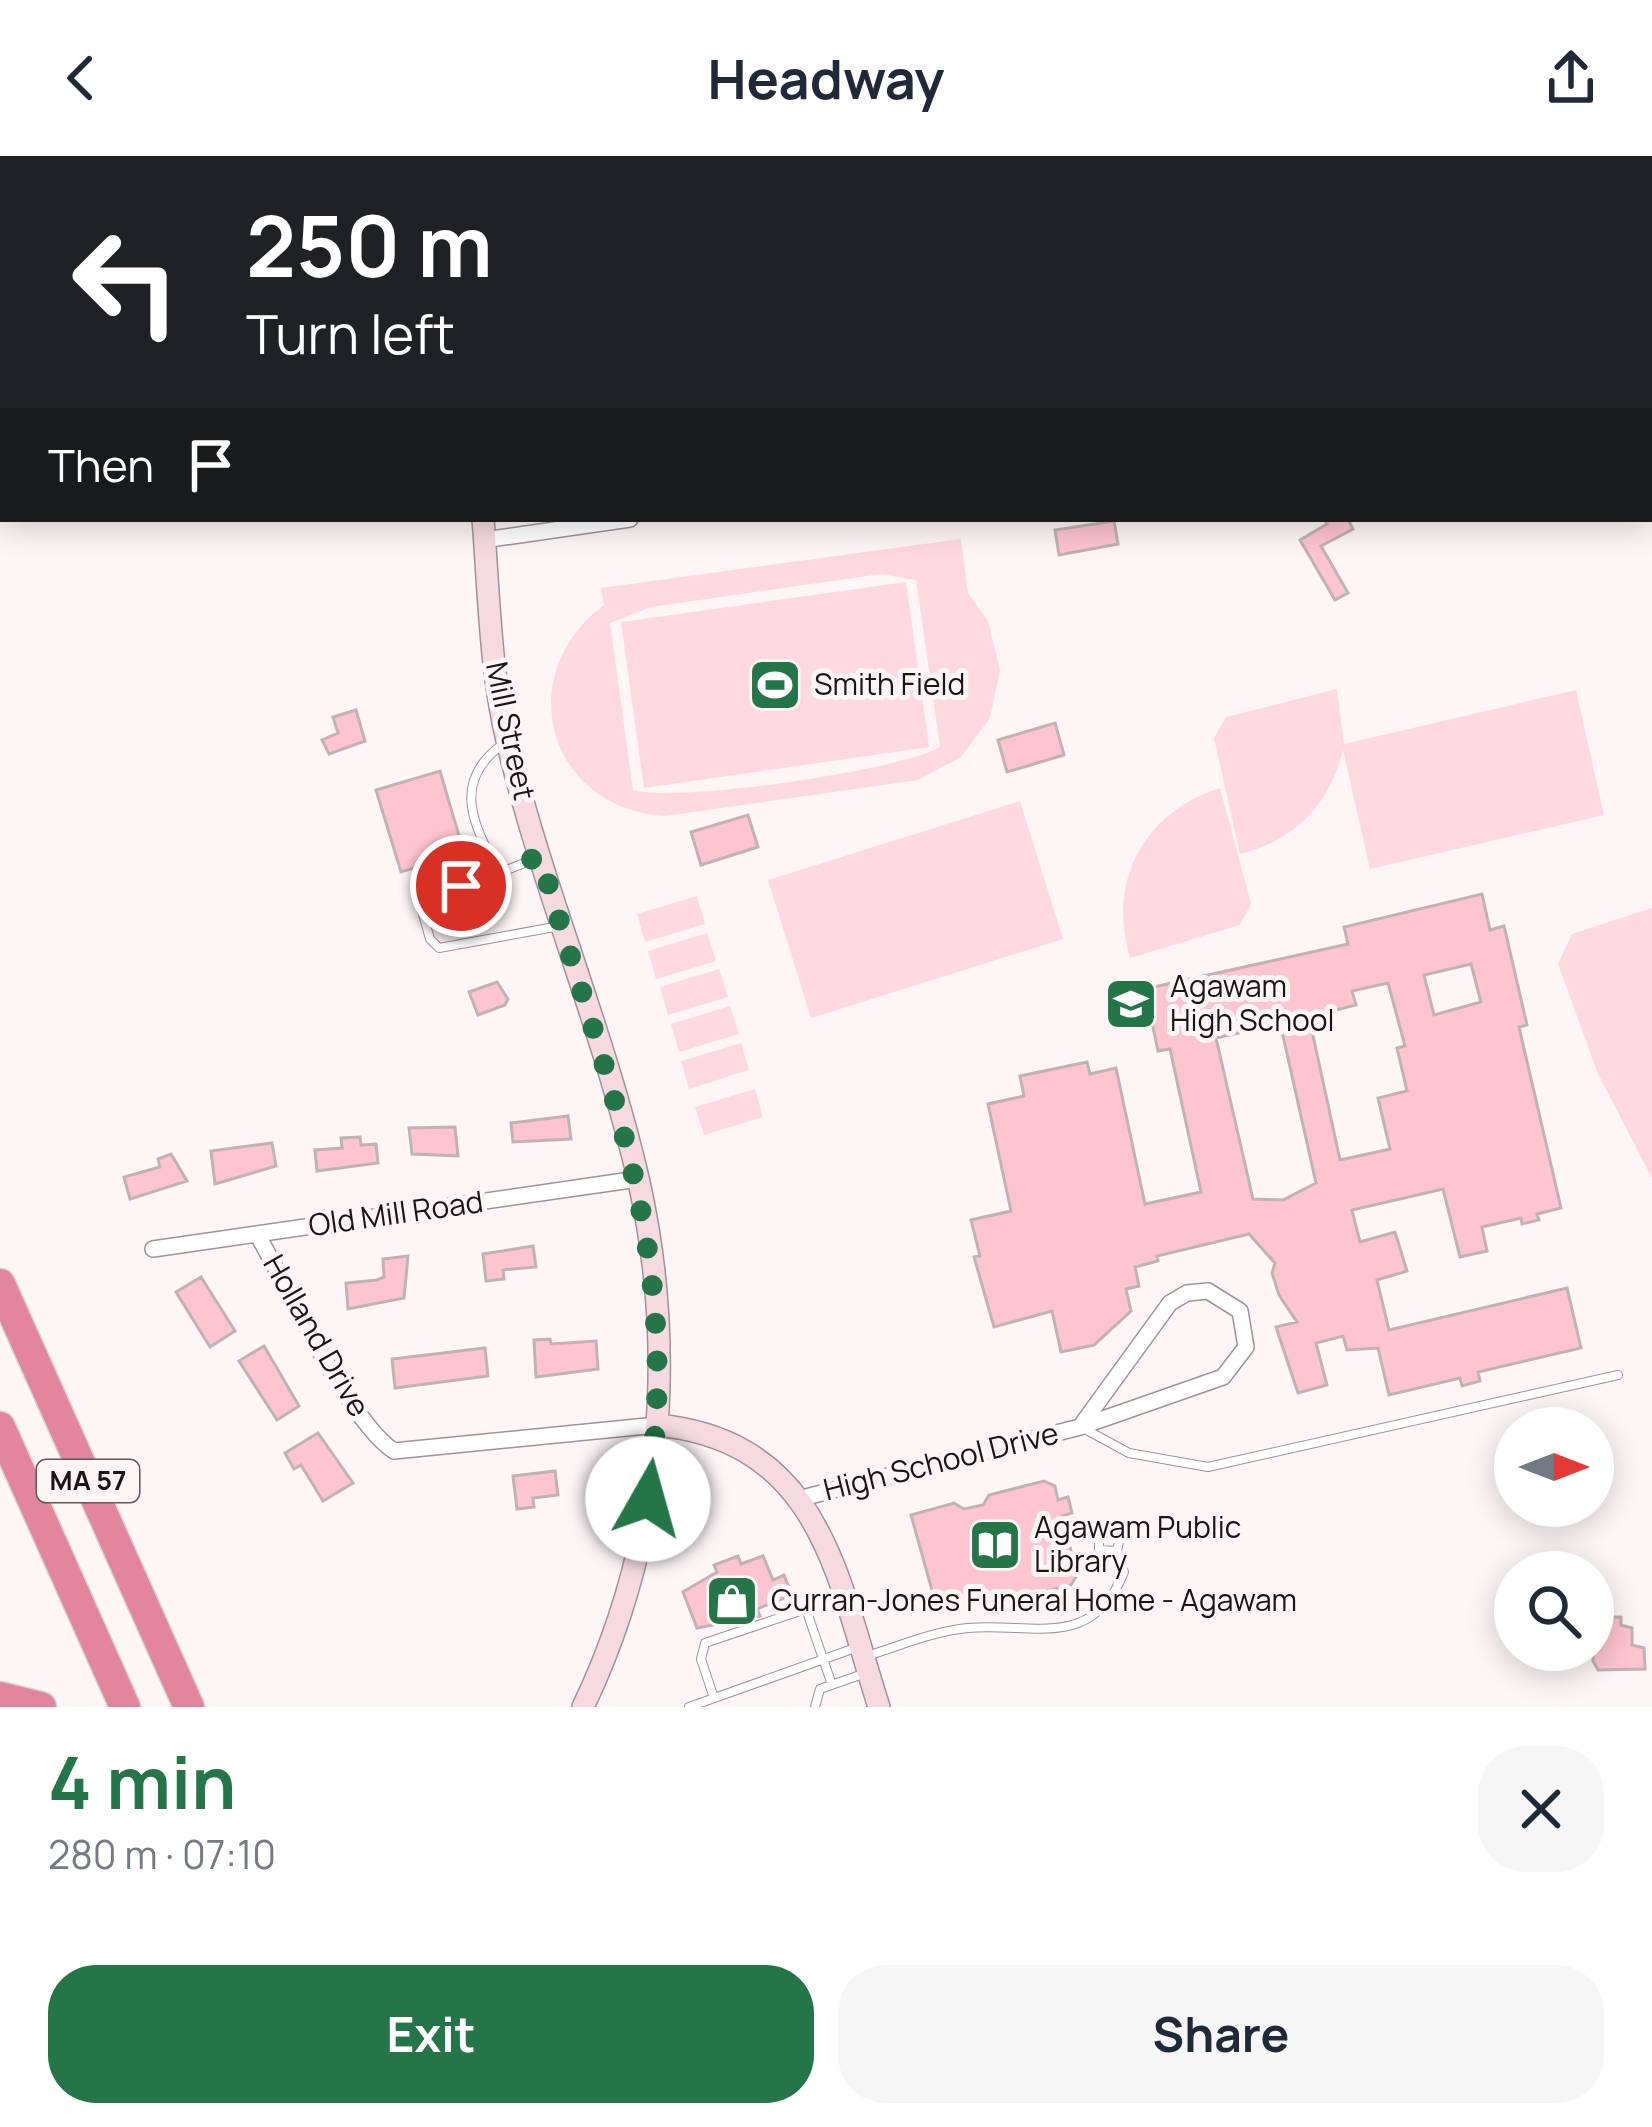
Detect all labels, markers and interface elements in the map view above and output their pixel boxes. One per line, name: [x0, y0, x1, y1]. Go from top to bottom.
text: Headway: [708, 41, 944, 115]
icon: back: [48, 45, 114, 111]
icon: share: [1538, 45, 1604, 111]
text: 250 m: [246, 187, 493, 302]
icon: left: [48, 204, 204, 360]
text: Turn left: [246, 296, 455, 370]
icon: arrive: [178, 432, 244, 498]
text: Then: [48, 434, 154, 496]
sports icon: Smith Field: [747, 657, 803, 713]
street label: Mill Street: [477, 658, 546, 804]
place label: Smith Field: [814, 663, 965, 704]
pin: [410, 835, 512, 937]
icon: arrive: [428, 853, 494, 919]
place label: Agawam High School: [1170, 965, 1335, 1040]
school or university icon: Agawam High School: [1103, 976, 1159, 1032]
street label: Old Mill Road: [306, 1180, 486, 1245]
street label: Holland Drive: [254, 1247, 380, 1424]
north arrow: [1494, 1407, 1614, 1527]
map controls: [1494, 1407, 1614, 1671]
street label: High School Drive: [819, 1412, 1062, 1510]
position arrow: [585, 1436, 711, 1562]
road number: MA 57: [37, 1460, 139, 1502]
place label: Agawam Public Library: [1034, 1506, 1241, 1581]
library icon: Agawam Public Library: [967, 1517, 1023, 1573]
button: search: [1494, 1551, 1614, 1671]
shop icon: Curran-Jones Funeral Home - Agawam: [704, 1573, 760, 1629]
place label: Curran-Jones Funeral Home - Agawam: [771, 1579, 1297, 1620]
text: 4 min: [48, 1732, 236, 1831]
button: close: [1478, 1746, 1604, 1872]
text: 280 m · 07:10: [48, 1827, 276, 1881]
button: Exit: [48, 1965, 814, 2103]
button: Share: [838, 1965, 1604, 2103]

